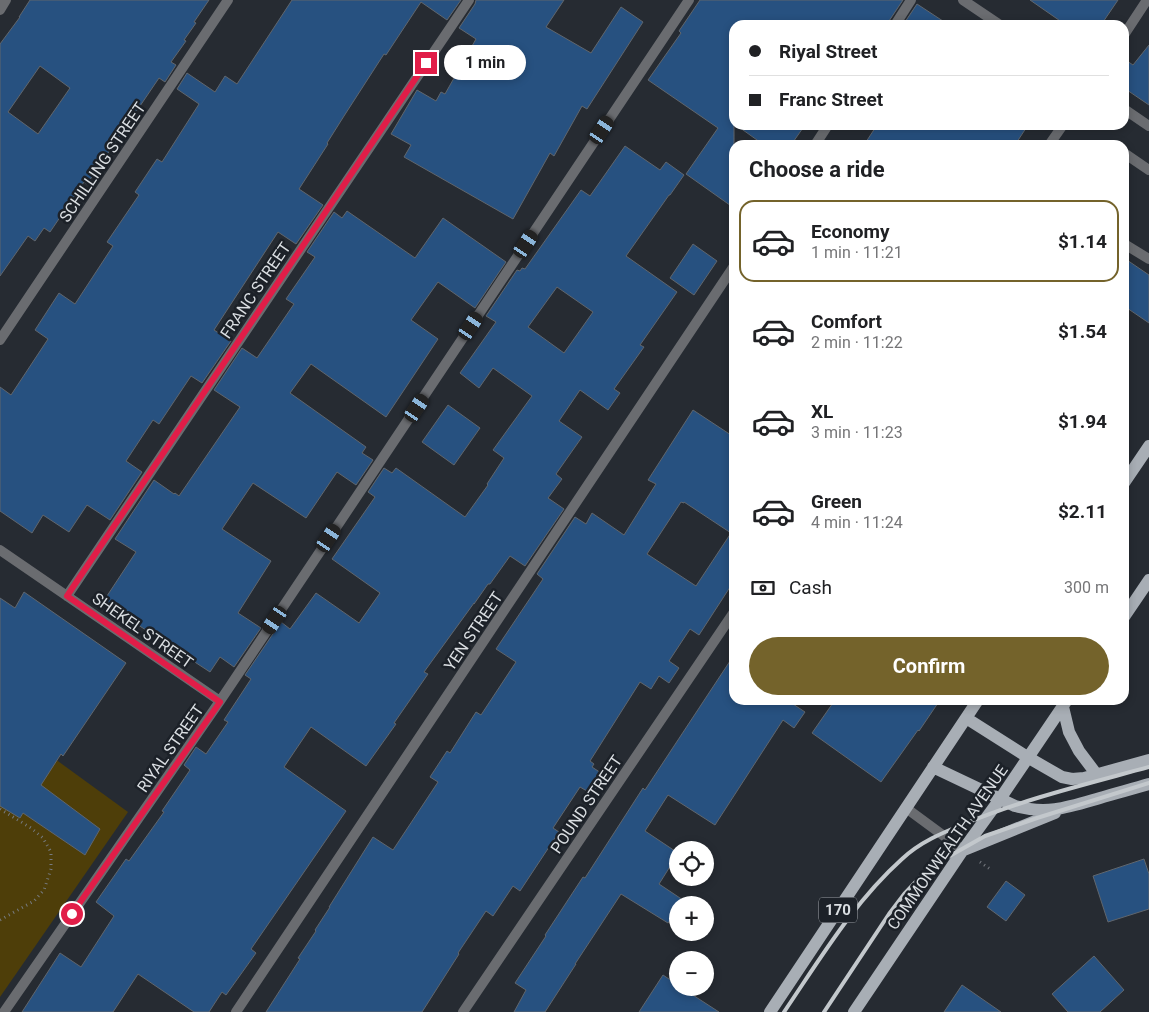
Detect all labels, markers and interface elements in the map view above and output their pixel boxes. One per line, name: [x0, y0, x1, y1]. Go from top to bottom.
text: Riyal Street: [779, 40, 877, 63]
callout: 1 min: [444, 46, 526, 80]
route end: [415, 52, 437, 74]
text: 1 min: [465, 53, 505, 72]
text: Franc Street: [779, 88, 883, 111]
street label: SCHILLING STREET: [55, 98, 150, 226]
car: [587, 113, 616, 147]
text: Choose a ride: [749, 157, 885, 182]
icon: car: [751, 219, 796, 264]
text: Economy: [811, 220, 890, 243]
car: [511, 227, 540, 261]
text: $1.14: [1058, 230, 1107, 253]
street label: FRANC STREET: [216, 238, 295, 342]
text: 1 min · 11:21: [811, 243, 903, 262]
car: [456, 309, 485, 343]
icon: car: [751, 309, 796, 354]
text: Comfort: [811, 310, 882, 333]
text: $1.54: [1058, 320, 1107, 343]
text: 2 min · 11:22: [811, 333, 903, 352]
car: [402, 391, 431, 425]
icon: car: [751, 399, 796, 444]
text: XL: [811, 400, 833, 423]
text: $1.94: [1058, 410, 1107, 433]
text: 3 min · 11:23: [811, 423, 903, 442]
icon: car: [751, 489, 796, 534]
text: Green: [811, 490, 862, 513]
text: $2.11: [1058, 500, 1107, 523]
text: 4 min · 11:24: [811, 513, 903, 532]
car: [314, 521, 343, 555]
icon: cash: [749, 574, 777, 602]
text: Cash: [789, 576, 832, 599]
text: 300 m: [1064, 578, 1109, 597]
street label: YEN STREET: [440, 588, 507, 674]
street label: SHEKEL STREET: [89, 589, 197, 672]
car: [260, 603, 289, 637]
button: Confirm: [749, 637, 1109, 695]
street label: RIYAL STREET: [133, 700, 208, 796]
street label: POUND STREET: [547, 751, 626, 857]
street label: COMMONWEALTH AVENUE: [883, 761, 1012, 933]
map controls: [669, 841, 714, 996]
button: locate: [669, 841, 714, 886]
button: +: [669, 896, 714, 941]
road number: 170: [819, 898, 857, 922]
route start: [61, 903, 83, 925]
button: −: [669, 951, 714, 996]

